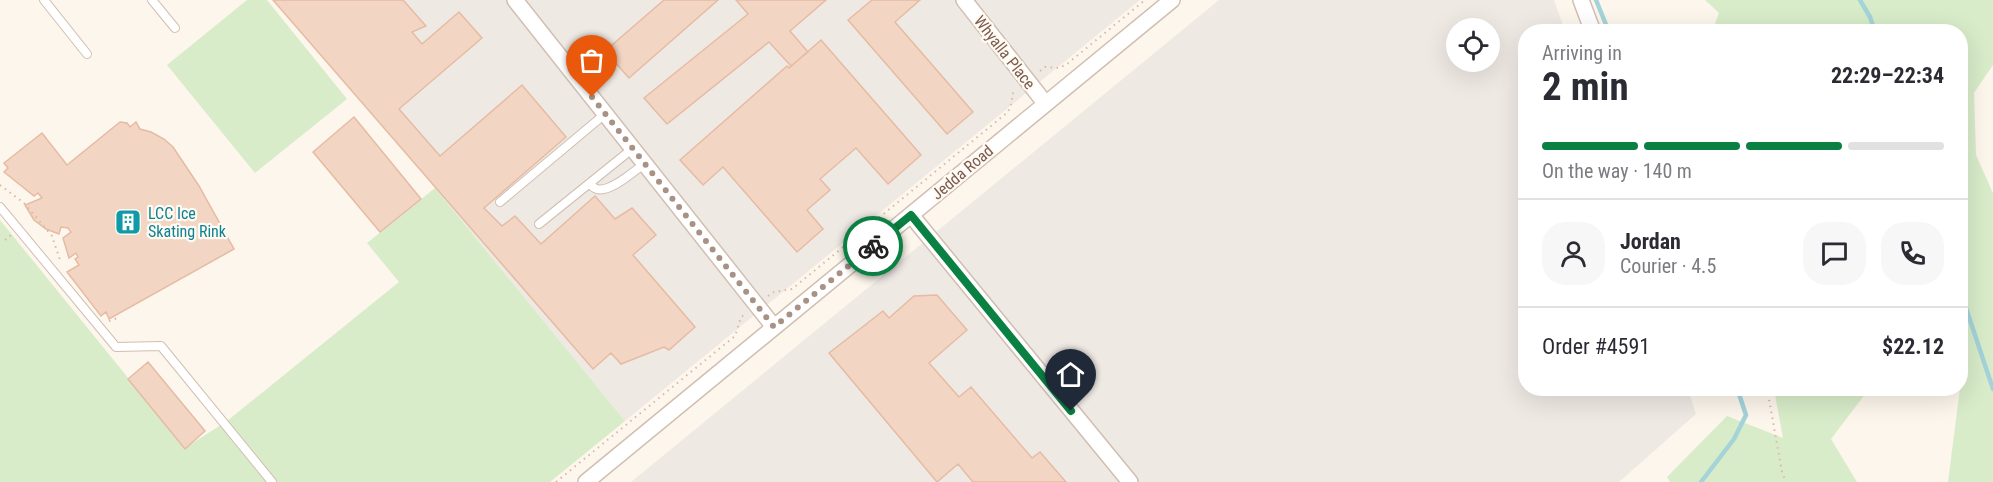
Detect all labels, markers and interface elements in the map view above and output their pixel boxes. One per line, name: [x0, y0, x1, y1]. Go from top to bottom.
street label: Whyalla Place: [970, 12, 1039, 93]
map controls: [1446, 18, 1500, 72]
button: locate: [1446, 18, 1500, 72]
pin: [566, 35, 617, 97]
text: Arriving in: [1542, 41, 1622, 65]
icon: bag: [575, 44, 608, 77]
text: 22:29–22:34: [1831, 63, 1944, 88]
text: 2 min: [1542, 64, 1629, 110]
street label: Jedda Road: [928, 141, 997, 204]
text: On the way · 140 m: [1542, 159, 1692, 183]
place label: LCC Ice Skating Rink: [148, 204, 227, 241]
building icon: LCC Ice Skating Rink: [113, 207, 143, 237]
courier: [843, 216, 903, 276]
button: person: [1542, 222, 1605, 285]
button: chat: [1803, 222, 1866, 285]
button: phone: [1881, 222, 1944, 285]
text: Jordan: [1620, 229, 1681, 254]
icon: bike: [857, 230, 890, 263]
text: Courier · 4.5: [1620, 254, 1716, 278]
text: Order #4591: [1542, 334, 1650, 359]
text: $22.12: [1882, 334, 1944, 359]
pin: [1045, 349, 1096, 411]
icon: home: [1054, 358, 1087, 391]

